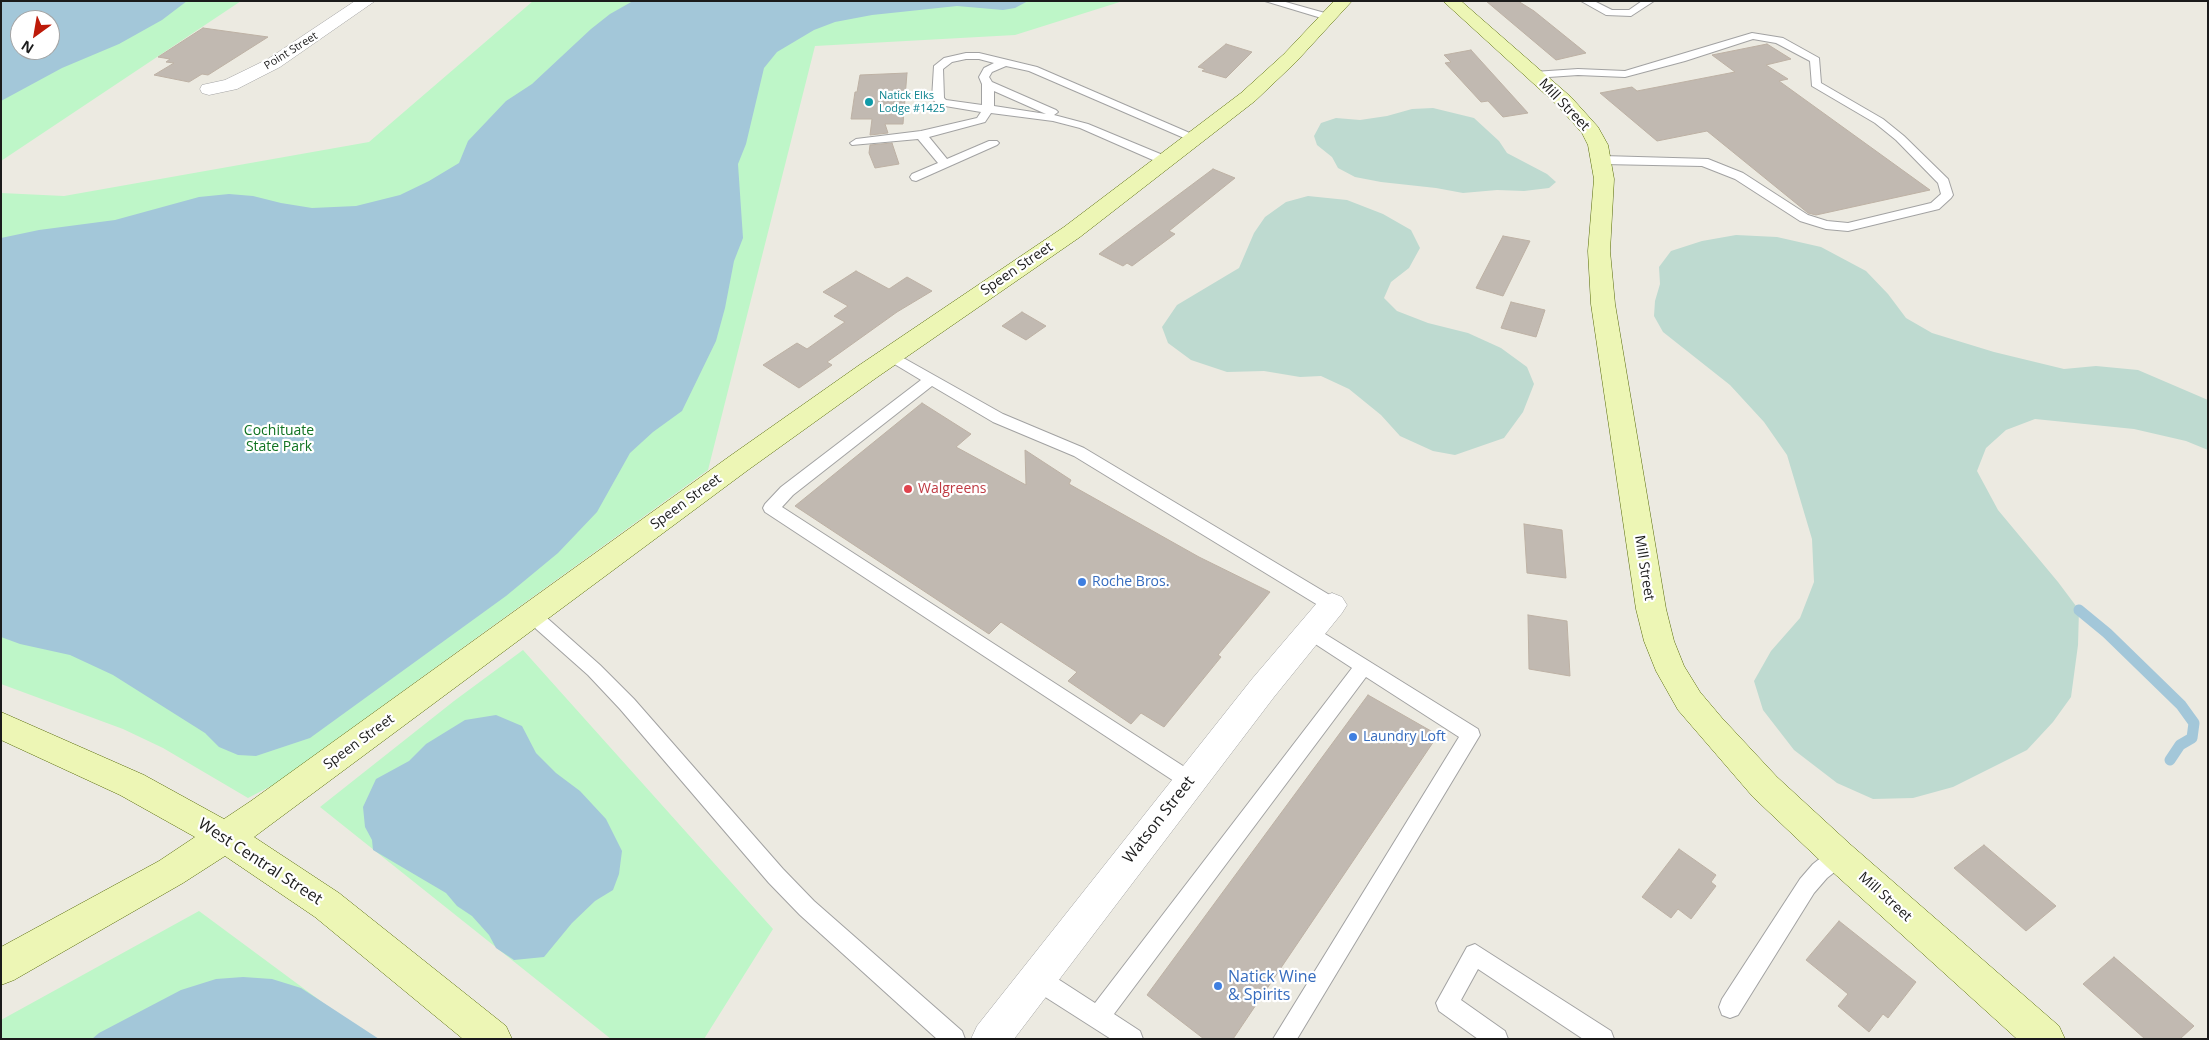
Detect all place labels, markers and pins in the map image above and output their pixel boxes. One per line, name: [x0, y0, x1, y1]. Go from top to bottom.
place label: Natick Elks Lodge #1425: [879, 89, 945, 115]
marker: Natick Elks Lodge #1425: [863, 96, 875, 108]
place label: Walgreens: [918, 481, 987, 497]
marker: Walgreens: [902, 483, 914, 495]
place label: Roche Bros.: [1092, 574, 1169, 590]
marker: Roche Bros.: [1076, 576, 1088, 588]
place label: Laundry Loft: [1363, 729, 1446, 745]
marker: Laundry Loft: [1347, 731, 1359, 743]
place label: Natick Wine & Spirits: [1228, 967, 1317, 1005]
marker: Natick Wine & Spirits: [1212, 980, 1224, 992]

